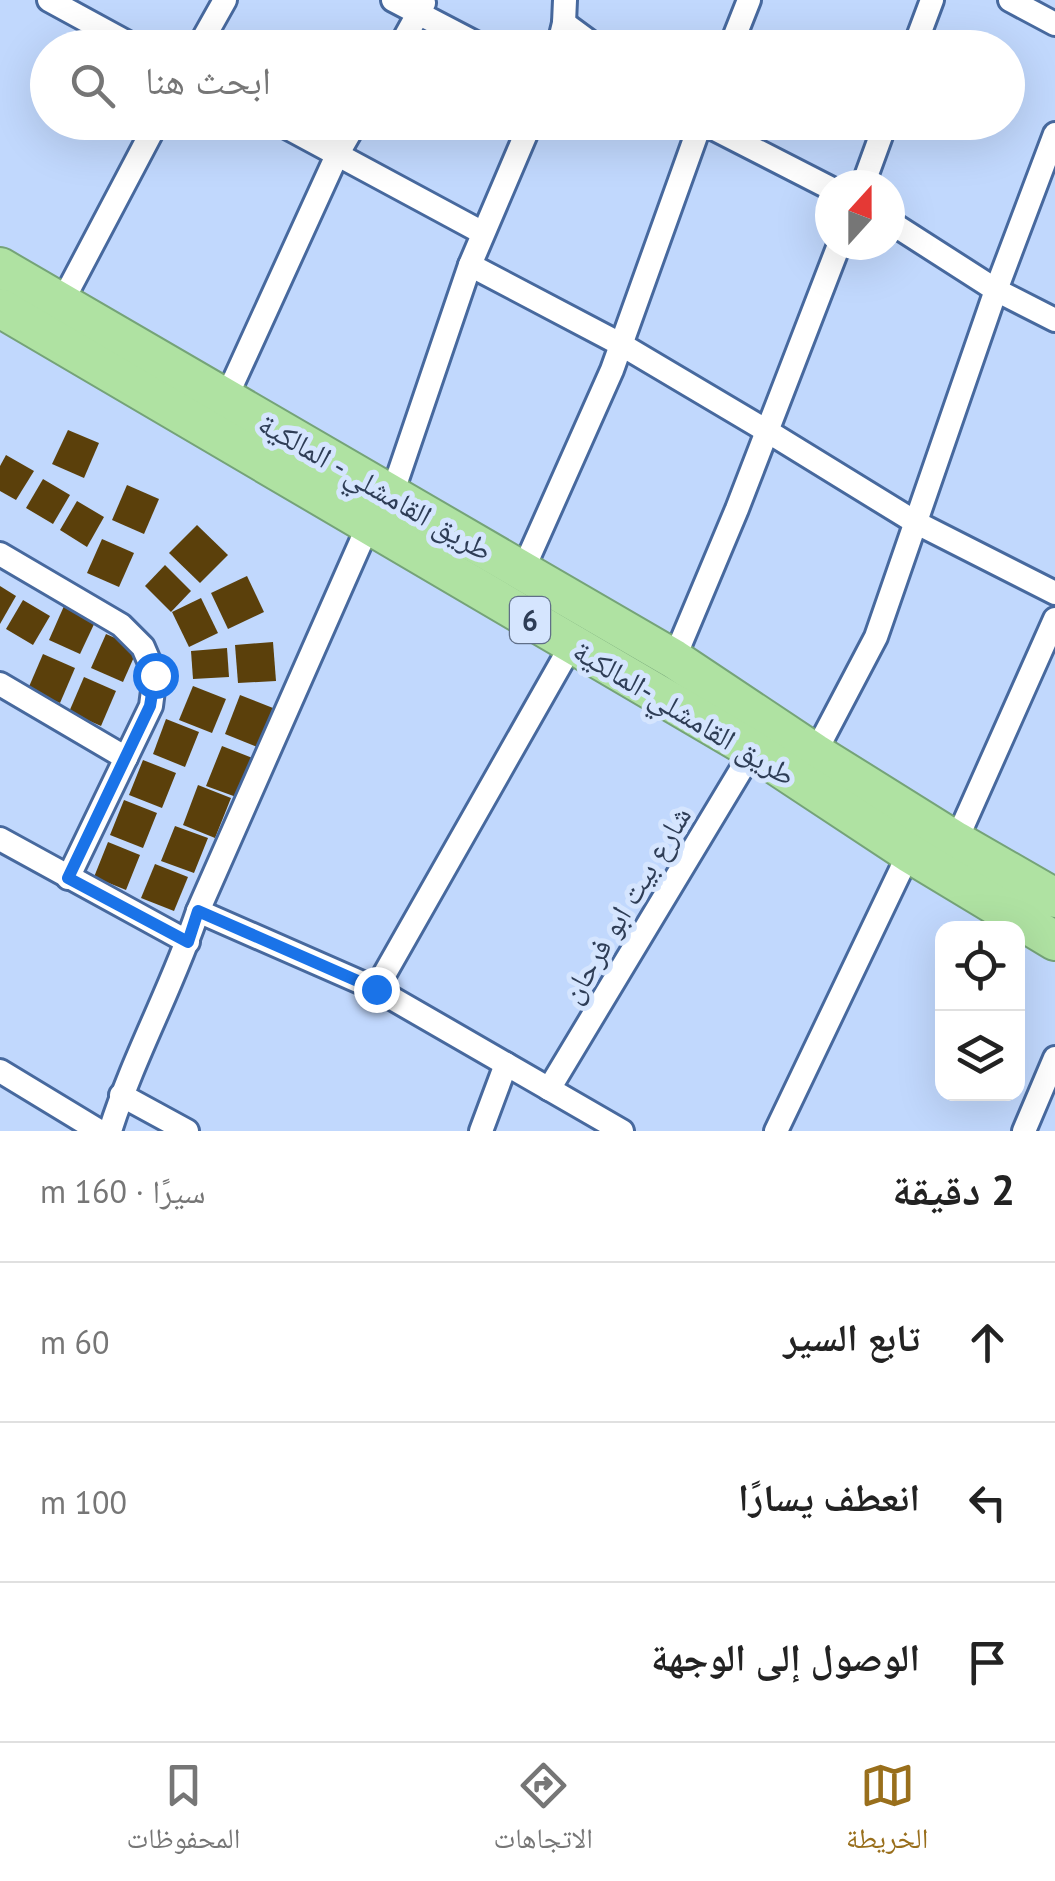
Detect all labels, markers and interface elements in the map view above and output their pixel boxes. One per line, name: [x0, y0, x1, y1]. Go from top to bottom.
search box: [30, 30, 1025, 140]
text: ابحث هنا: [145, 55, 271, 104]
icon: search: [65, 58, 120, 113]
north arrow: [815, 170, 905, 260]
street label: طريق القامشلي - المالكية: [249, 403, 500, 574]
road number: 6: [510, 597, 550, 643]
street label: طريق القامشلي-المالكية: [564, 630, 803, 799]
route start: [133, 653, 179, 699]
street label: شارع بيت ابو فرحان: [551, 798, 700, 1010]
map controls: [935, 921, 1025, 1101]
button: locate: [935, 921, 1025, 1011]
route end: [354, 967, 400, 1013]
button: layers: [935, 1011, 1025, 1101]
text: 2 دقيقة: [892, 1162, 1015, 1217]
text: سيرًا · 160 m: [40, 1170, 206, 1212]
text: تابع السير: [784, 1312, 920, 1361]
icon: ahead: [960, 1315, 1015, 1370]
text: 60 m: [40, 1321, 109, 1363]
text: انعطف يسارًا: [738, 1472, 920, 1521]
icon: left: [960, 1475, 1015, 1530]
text: 100 m: [40, 1481, 127, 1523]
text: الوصول إلى الوجهة: [651, 1632, 920, 1681]
icon: arrive: [960, 1635, 1015, 1690]
tab: المحفوظات: [127, 1758, 240, 1866]
tab: الاتجاهات: [494, 1758, 593, 1866]
tab: الخريطة: [846, 1758, 928, 1866]

